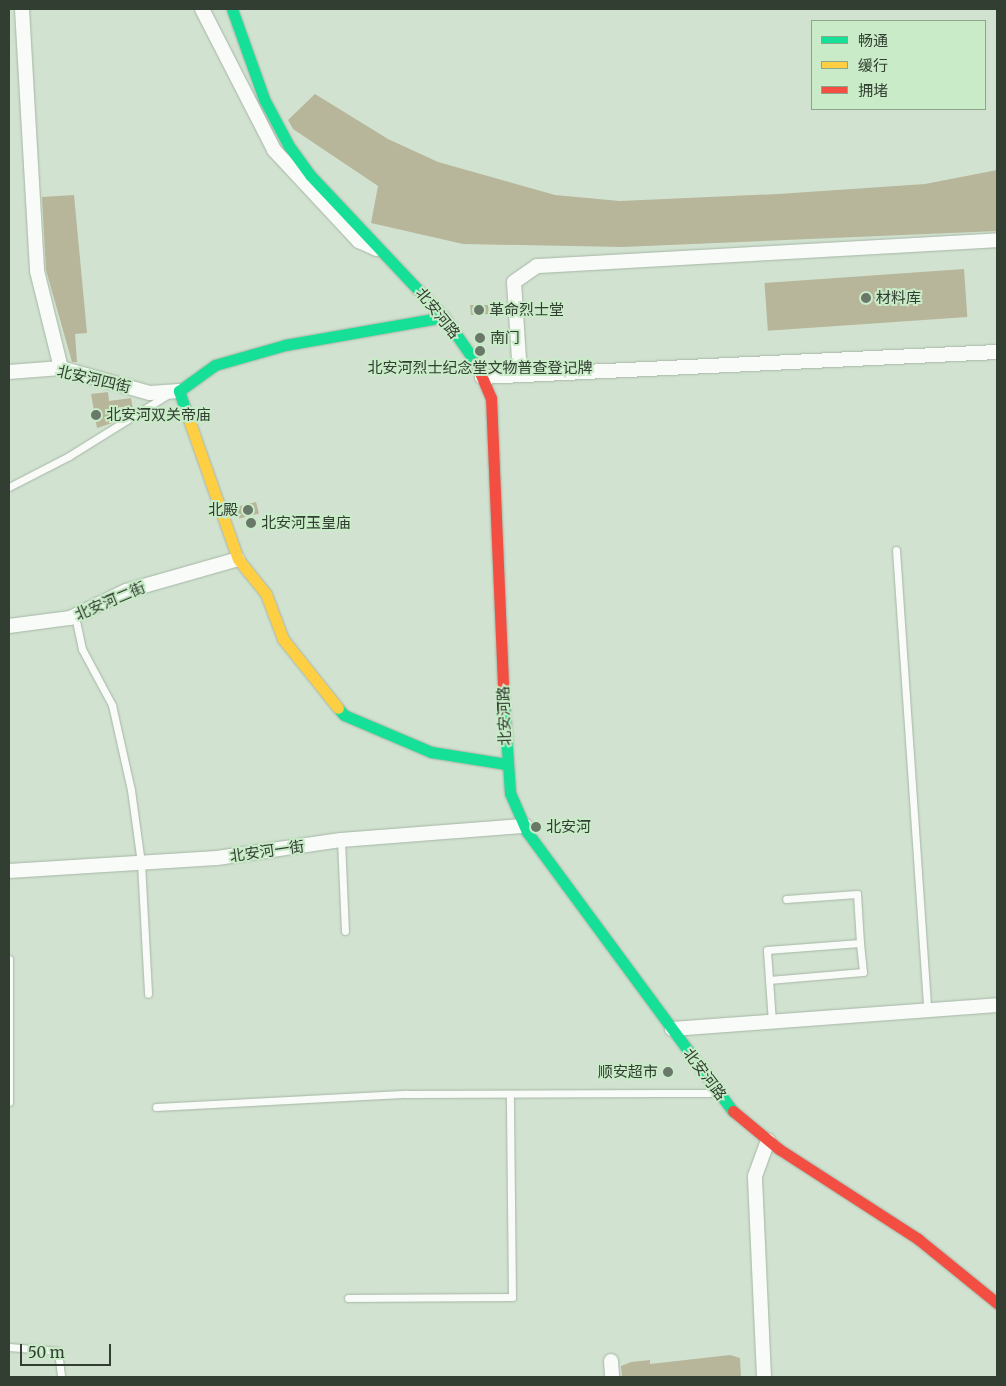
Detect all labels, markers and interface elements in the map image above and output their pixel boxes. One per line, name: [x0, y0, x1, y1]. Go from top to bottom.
legend: [811, 20, 986, 110]
text: 畅通: [858, 31, 888, 50]
text: 缓行: [858, 56, 888, 75]
text: 拥堵: [858, 81, 888, 100]
street label: 北安河路: [412, 284, 464, 342]
place label: 材料库: [876, 289, 921, 307]
marker: 材料库: [860, 292, 872, 304]
place label: 革命烈士堂: [489, 301, 564, 319]
marker: 革命烈士堂: [473, 304, 485, 316]
place label: 南门: [490, 329, 520, 347]
marker: 南门: [474, 332, 486, 344]
marker: 北安河烈士纪念堂文物普查登记牌: [474, 345, 486, 357]
place label: 北安河烈士纪念堂文物普查登记牌: [368, 359, 592, 377]
street label: 北安河四街: [55, 362, 133, 396]
place label: 北安河双关帝庙: [106, 406, 211, 424]
marker: 北安河双关帝庙: [90, 409, 102, 421]
place label: 北殿: [208, 501, 238, 519]
marker: 北殿: [242, 504, 254, 516]
place label: 北安河玉皇庙: [261, 514, 351, 532]
marker: 北安河玉皇庙: [245, 517, 257, 529]
street label: 北安河二街: [72, 578, 148, 624]
street label: 北安河路: [494, 686, 514, 746]
place label: 北安河: [546, 818, 591, 836]
marker: 北安河: [530, 821, 542, 833]
street label: 北安河一街: [229, 837, 305, 865]
street label: 北安河路: [680, 1045, 730, 1103]
place label: 顺安超市: [598, 1063, 658, 1081]
marker: 顺安超市: [662, 1066, 674, 1078]
scale bar: [22, 1334, 114, 1366]
text: 50 m: [28, 1343, 65, 1362]

